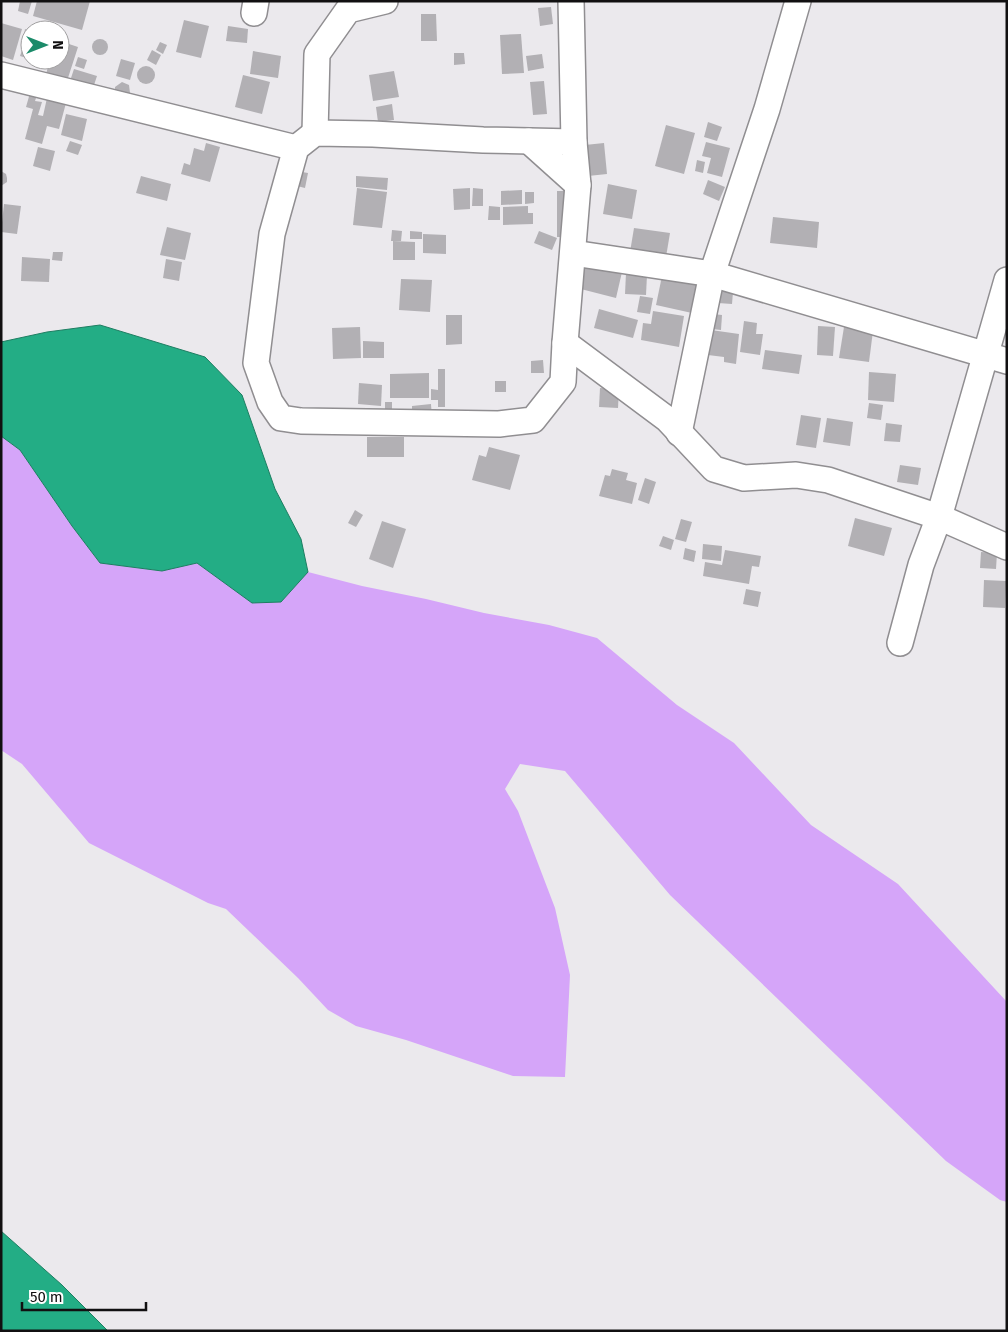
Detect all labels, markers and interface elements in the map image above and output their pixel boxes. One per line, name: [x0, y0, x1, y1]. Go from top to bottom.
north arrow: [20, 20, 70, 70]
text: N: [49, 40, 66, 50]
scale bar: [22, 1280, 146, 1312]
text: 50 m: [30, 1288, 63, 1306]

